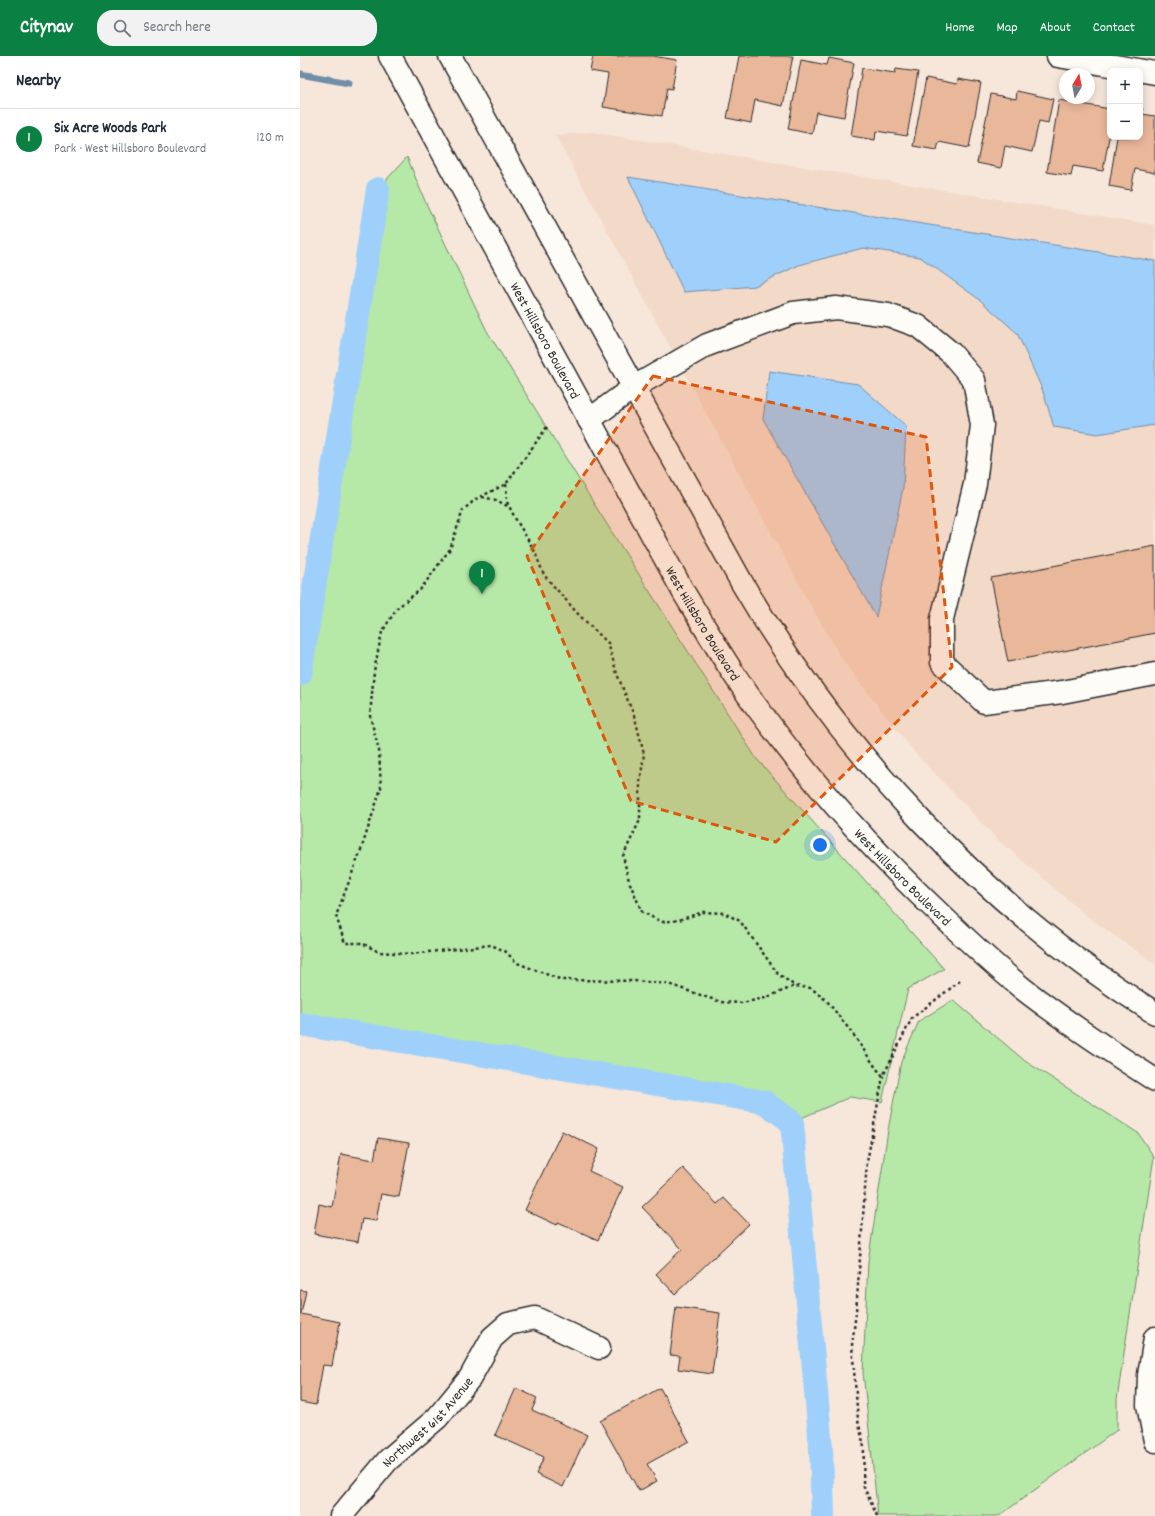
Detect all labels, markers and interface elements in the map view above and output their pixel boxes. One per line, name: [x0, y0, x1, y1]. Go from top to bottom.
search box: [97, 10, 377, 46]
text: Citynav: [20, 15, 73, 42]
icon: search: [111, 17, 133, 39]
text: Search here: [143, 17, 211, 39]
text: Home: [945, 18, 974, 38]
text: Map: [996, 18, 1018, 38]
text: About: [1040, 18, 1071, 38]
text: Contact: [1093, 18, 1135, 38]
north arrow: [1059, 68, 1095, 104]
map controls: [1107, 68, 1143, 140]
button: +: [1107, 68, 1143, 104]
text: Nearby: [16, 70, 60, 94]
button: −: [1107, 104, 1143, 140]
text: Six Acre Woods Park: [54, 118, 167, 140]
text: 1: [28, 129, 30, 148]
text: 120 m: [256, 129, 284, 148]
text: Park · West Hillsboro Boulevard: [54, 140, 206, 159]
street label: West Hillsboro Boulevard: [504, 279, 584, 403]
pin: 1: [469, 561, 495, 594]
street label: West Hillsboro Boulevard: [659, 563, 744, 686]
street label: West Hillsboro Boulevard: [848, 825, 955, 932]
your location: [810, 835, 830, 855]
street label: Northwest 61st Avenue: [378, 1373, 479, 1472]

